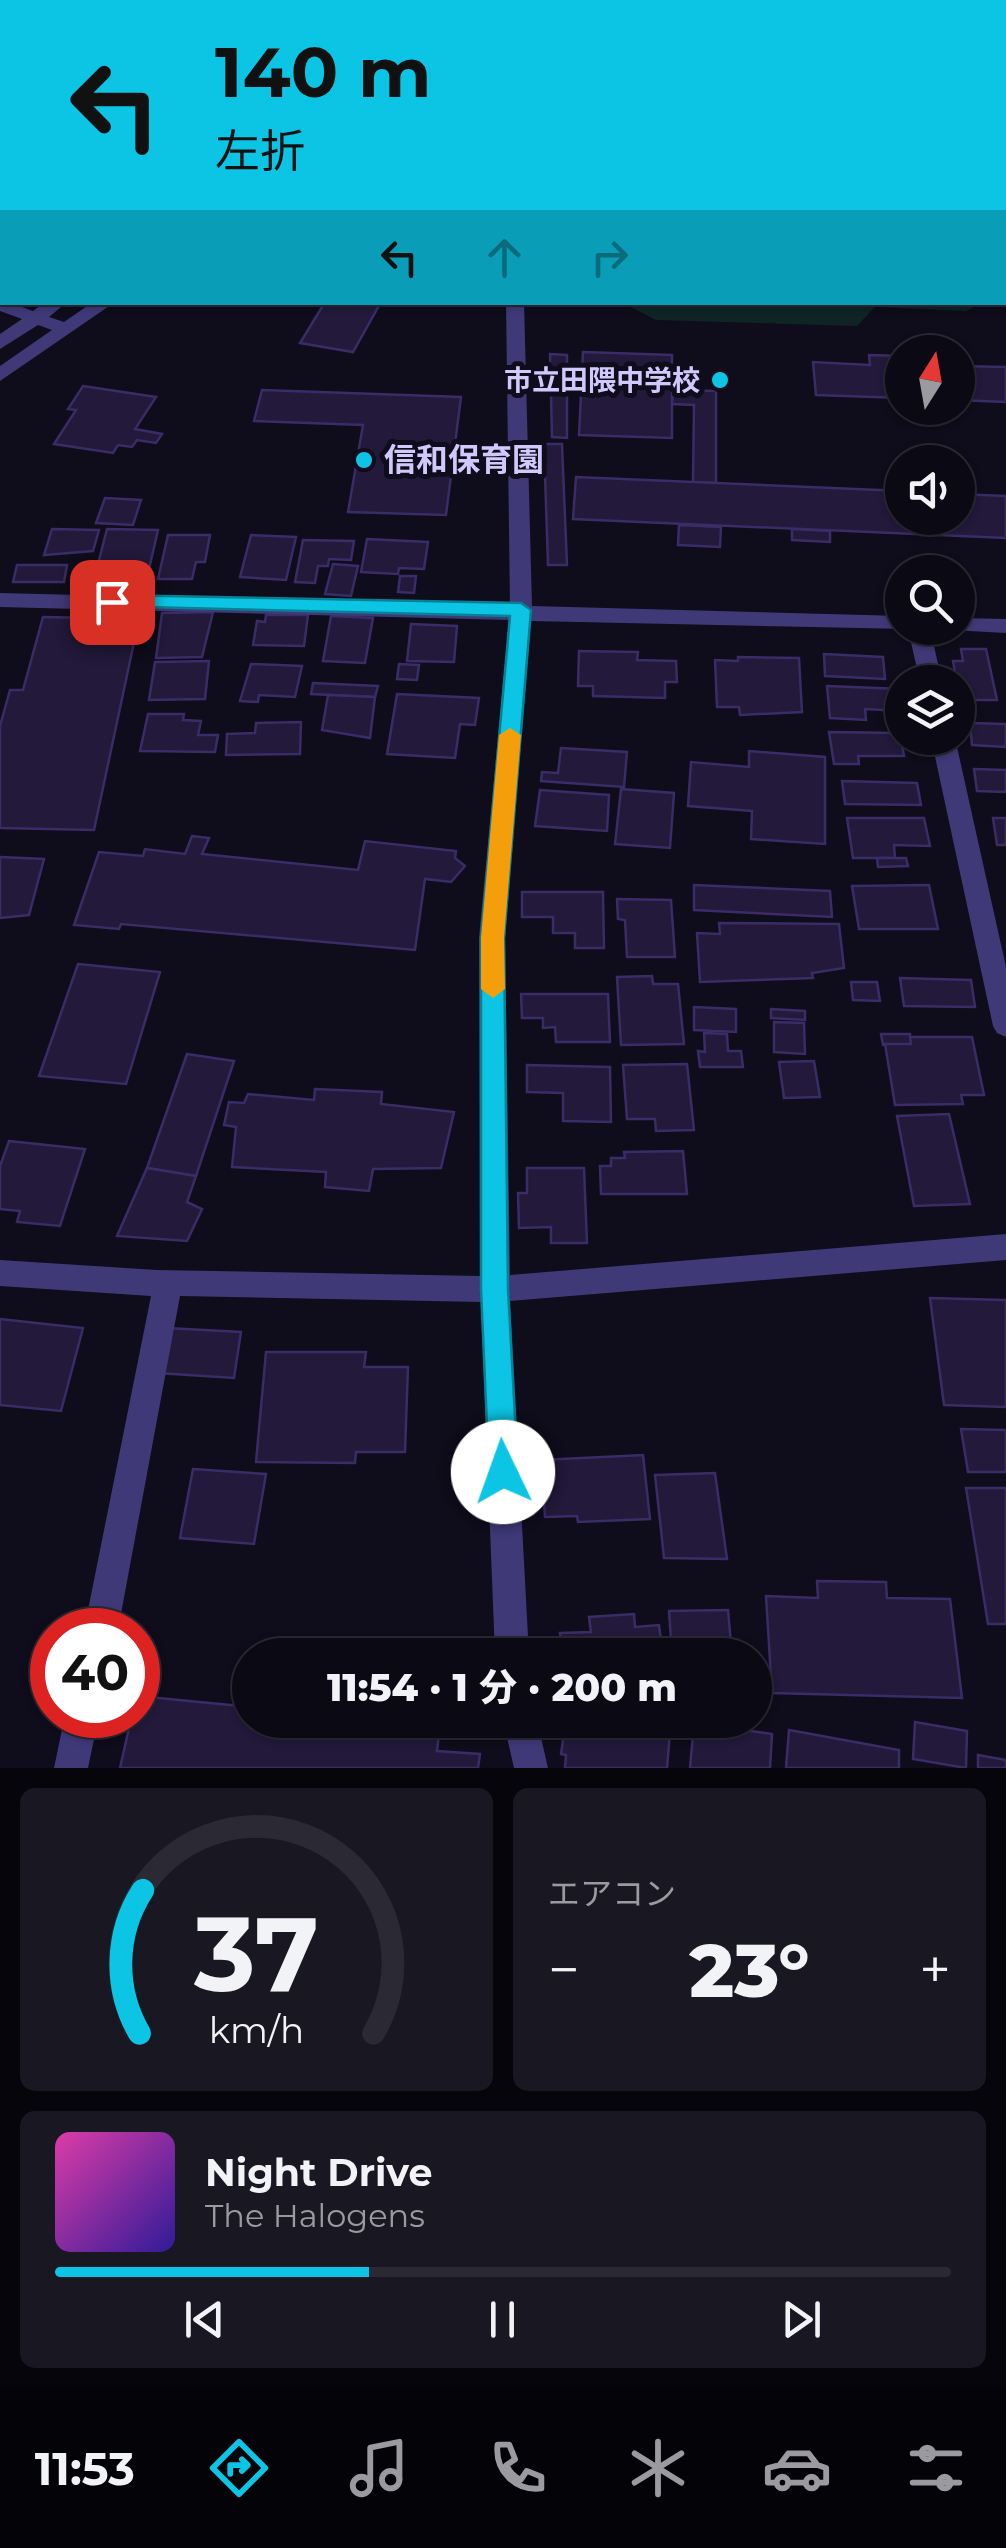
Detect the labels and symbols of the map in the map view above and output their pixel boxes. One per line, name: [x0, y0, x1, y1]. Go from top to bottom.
north arrow: [885, 335, 975, 425]
place label: 市立田隈中学校: [504, 363, 700, 397]
marker: 市立田隈中学校: [709, 369, 731, 391]
place label: 信和保育園: [384, 440, 544, 479]
marker: 信和保育園: [353, 449, 375, 471]
pin: [70, 560, 155, 645]
position arrow: [451, 1420, 555, 1524]
speed limit sign: 40: [30, 1608, 160, 1738]

